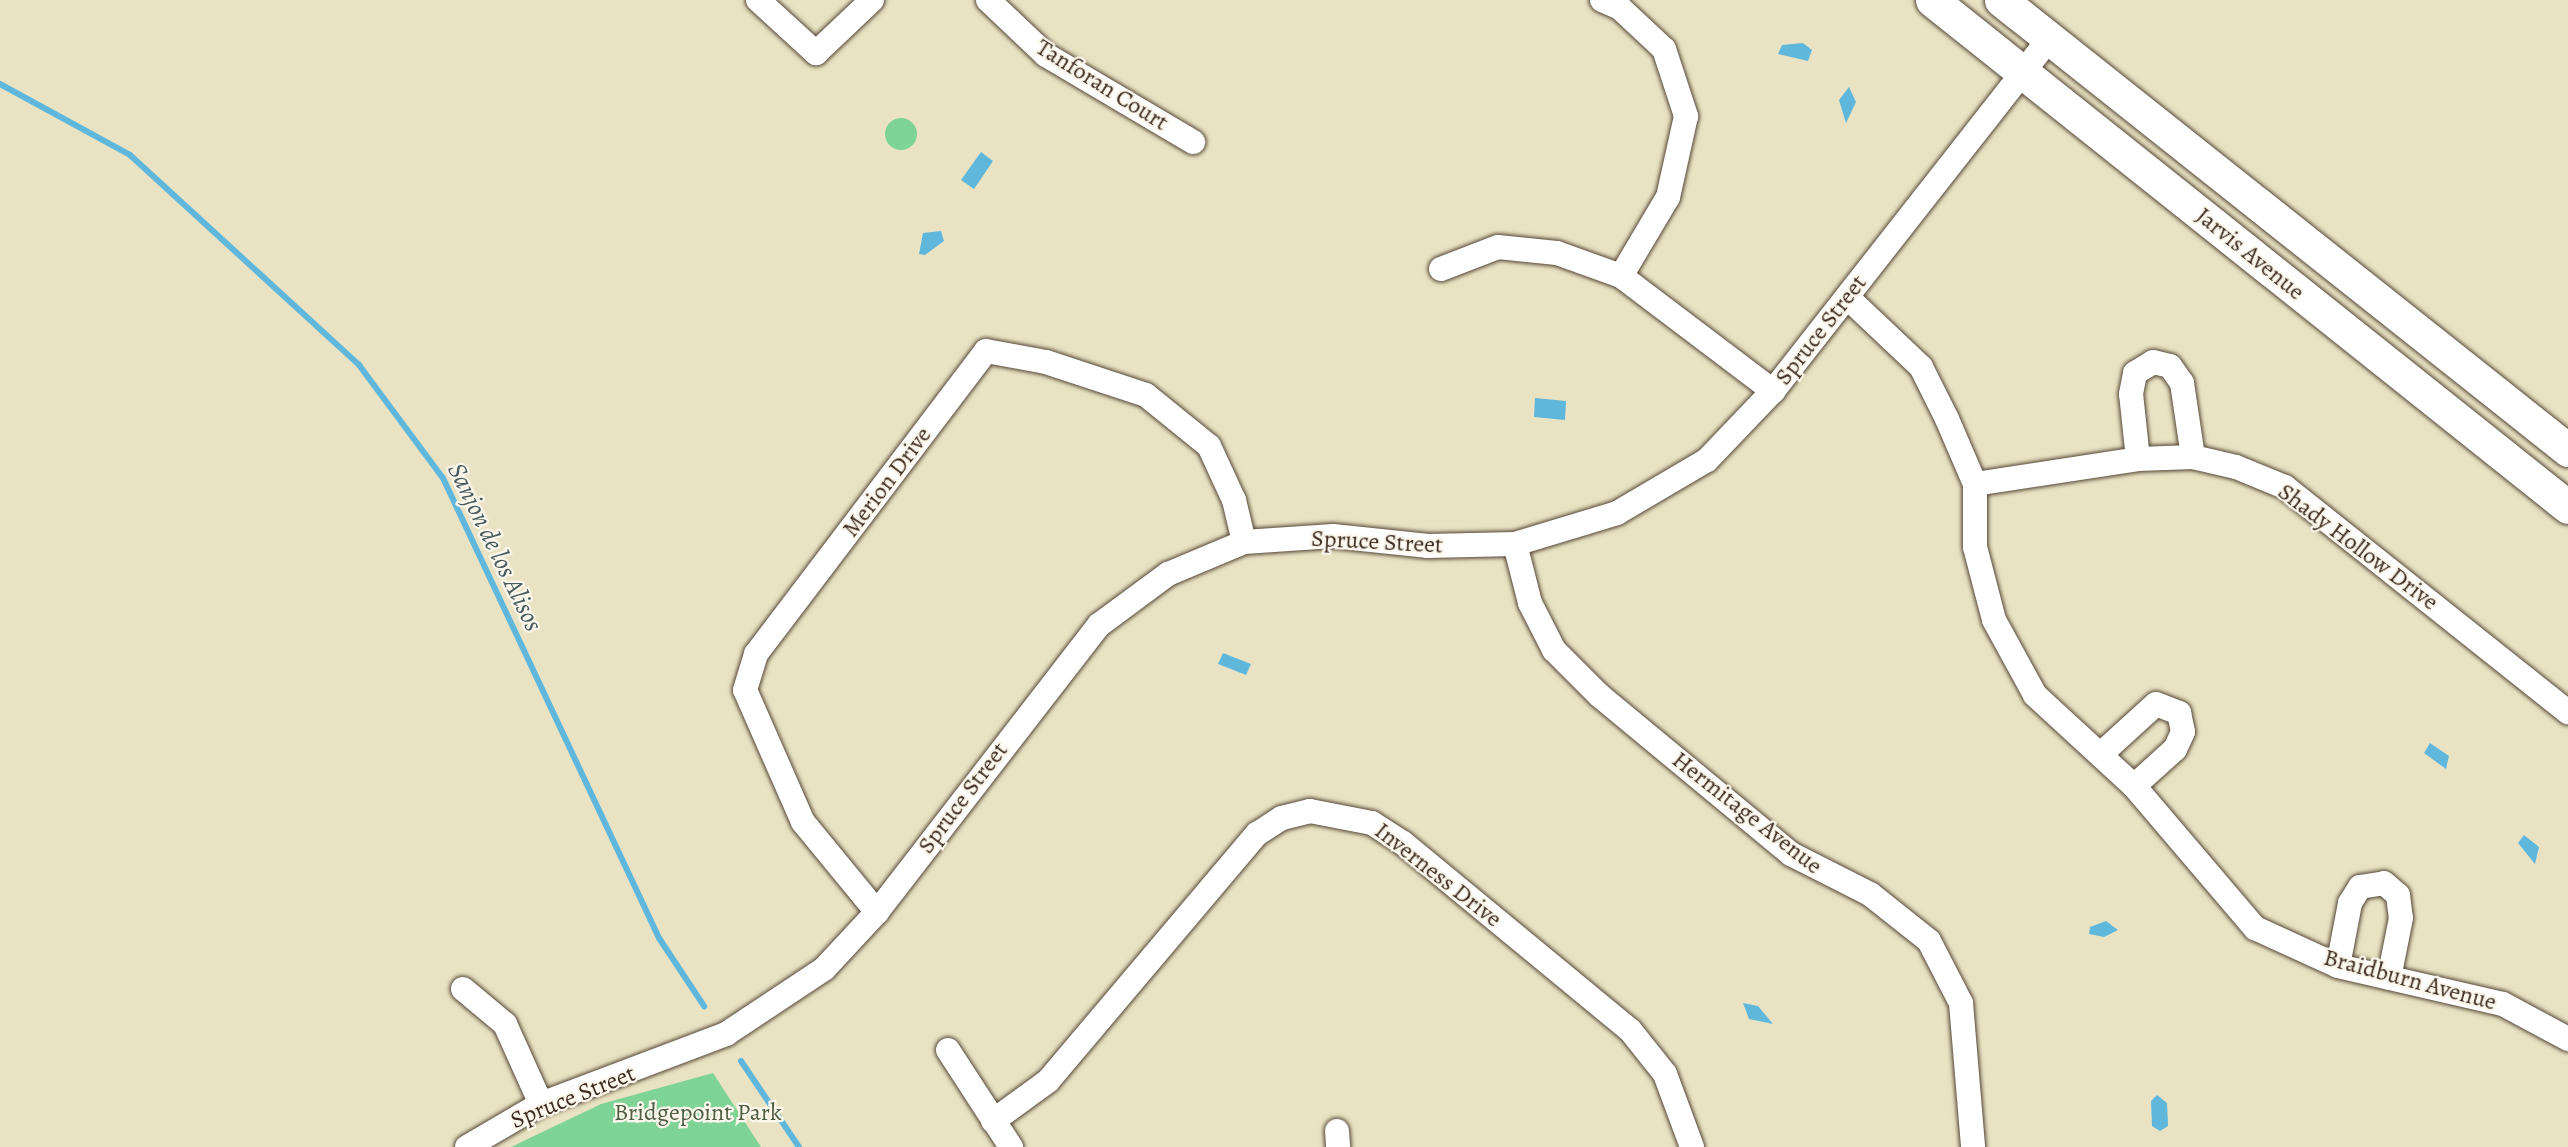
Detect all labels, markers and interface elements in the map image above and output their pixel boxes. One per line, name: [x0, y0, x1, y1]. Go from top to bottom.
street label: Tanforan Court: [1031, 33, 1173, 137]
street label: Jarvis Avenue: [2190, 202, 2310, 306]
street label: Spruce Street: [1769, 269, 1873, 391]
street label: Merion Drive: [836, 421, 938, 543]
water label: Sanjon de los Alisos: [441, 458, 549, 636]
street label: Shady Hollow Drive: [2272, 477, 2444, 617]
street label: Spruce Street: [1310, 524, 1444, 560]
street label: Spruce Street: [912, 737, 1014, 859]
street label: Hermitage Avenue: [1666, 746, 1828, 880]
street label: Inverness Drive: [1369, 816, 1507, 934]
street label: Braidburn Avenue: [2320, 943, 2500, 1017]
street label: Spruce Street: [506, 1059, 640, 1135]
park label: Bridgepoint Park: [614, 1099, 782, 1127]

